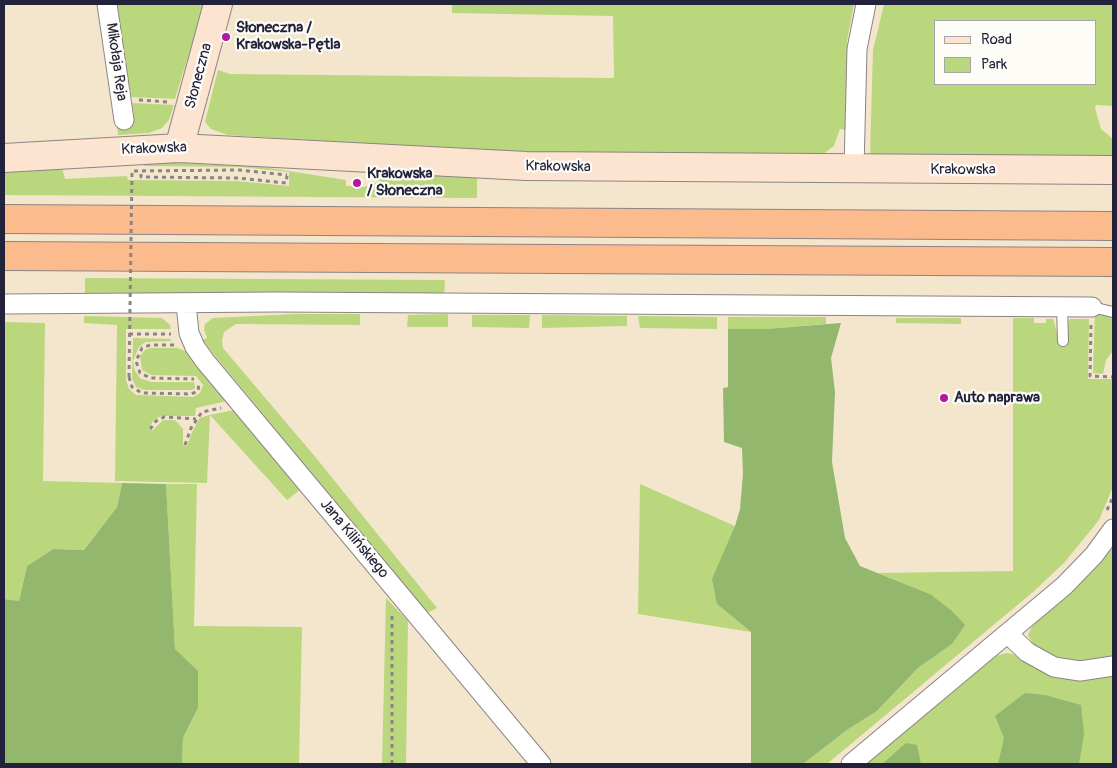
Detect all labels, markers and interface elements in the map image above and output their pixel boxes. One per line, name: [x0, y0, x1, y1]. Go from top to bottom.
place label: Słoneczna / Krakowska-Pętla: [236, 19, 341, 54]
legend: [934, 20, 1097, 85]
street label: Mikołaja Reja: [102, 22, 130, 102]
text: Road: [981, 30, 1012, 49]
marker: Słoneczna / Krakowska-Pętla: [220, 31, 232, 43]
street label: Słoneczna: [182, 41, 216, 111]
text: Park: [981, 55, 1007, 74]
street label: Krakowska: [121, 139, 187, 159]
street label: Krakowska: [525, 157, 591, 177]
street label: Krakowska: [930, 161, 996, 179]
place label: Krakowska / Słoneczna: [367, 165, 443, 200]
marker: Krakowska / Słoneczna: [351, 177, 363, 189]
place label: Auto naprawa: [954, 389, 1040, 407]
marker: Auto naprawa: [938, 392, 950, 404]
street label: Jana Kilińskiego: [316, 496, 392, 582]

